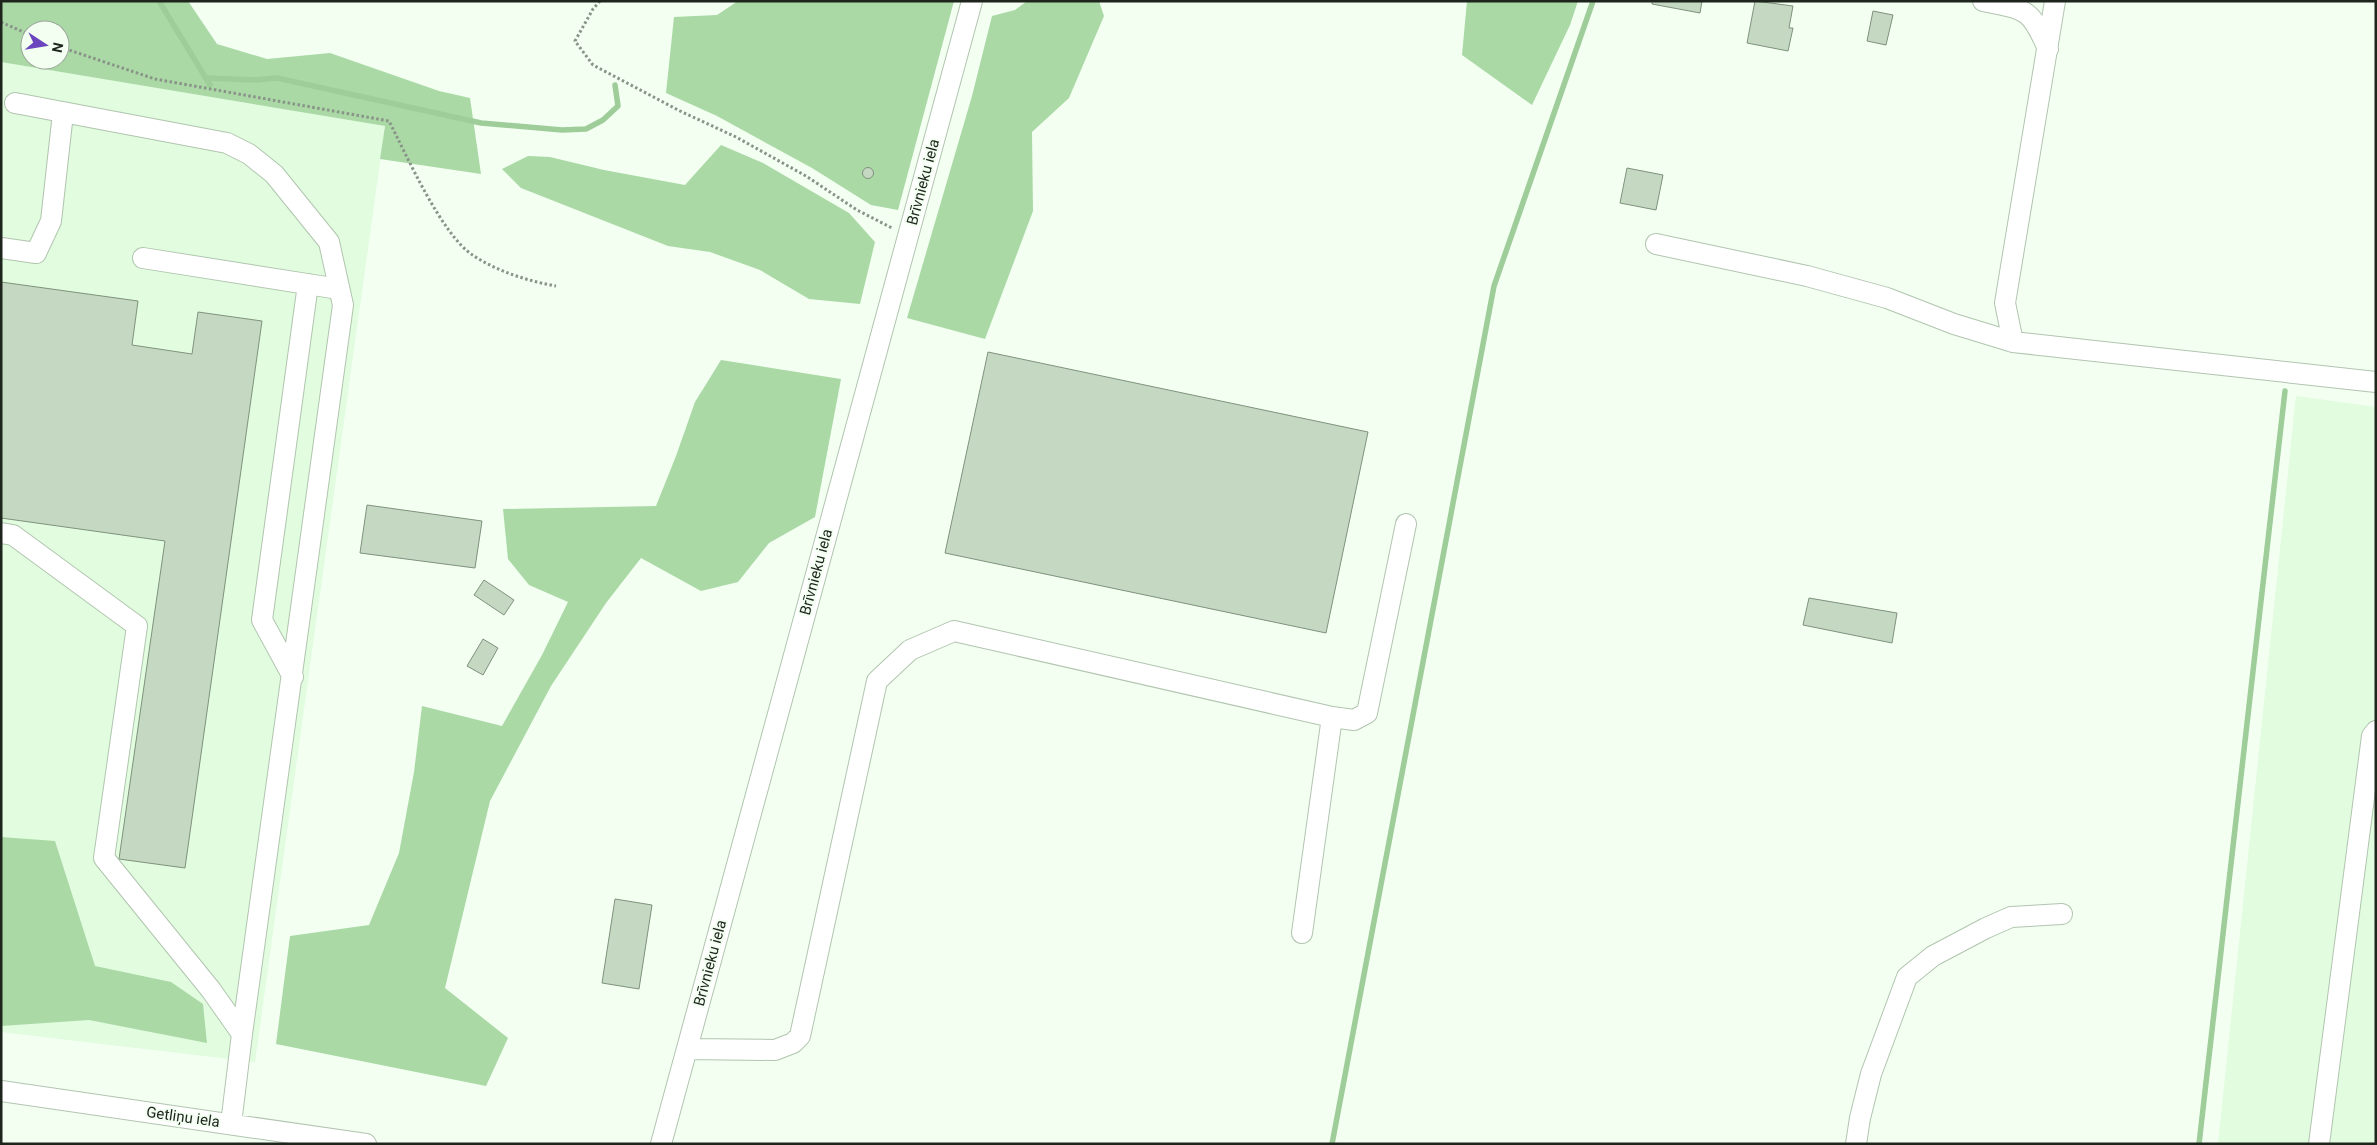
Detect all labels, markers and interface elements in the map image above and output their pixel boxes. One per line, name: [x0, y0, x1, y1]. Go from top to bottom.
north arrow: [20, 20, 70, 70]
text: N: [49, 41, 67, 54]
street label: Brīvnieku iela: [903, 137, 943, 227]
street label: Brīvnieku iela: [796, 527, 836, 617]
street label: Brīvnieku iela: [690, 918, 730, 1008]
street label: Getliņu iela: [145, 1103, 221, 1131]

